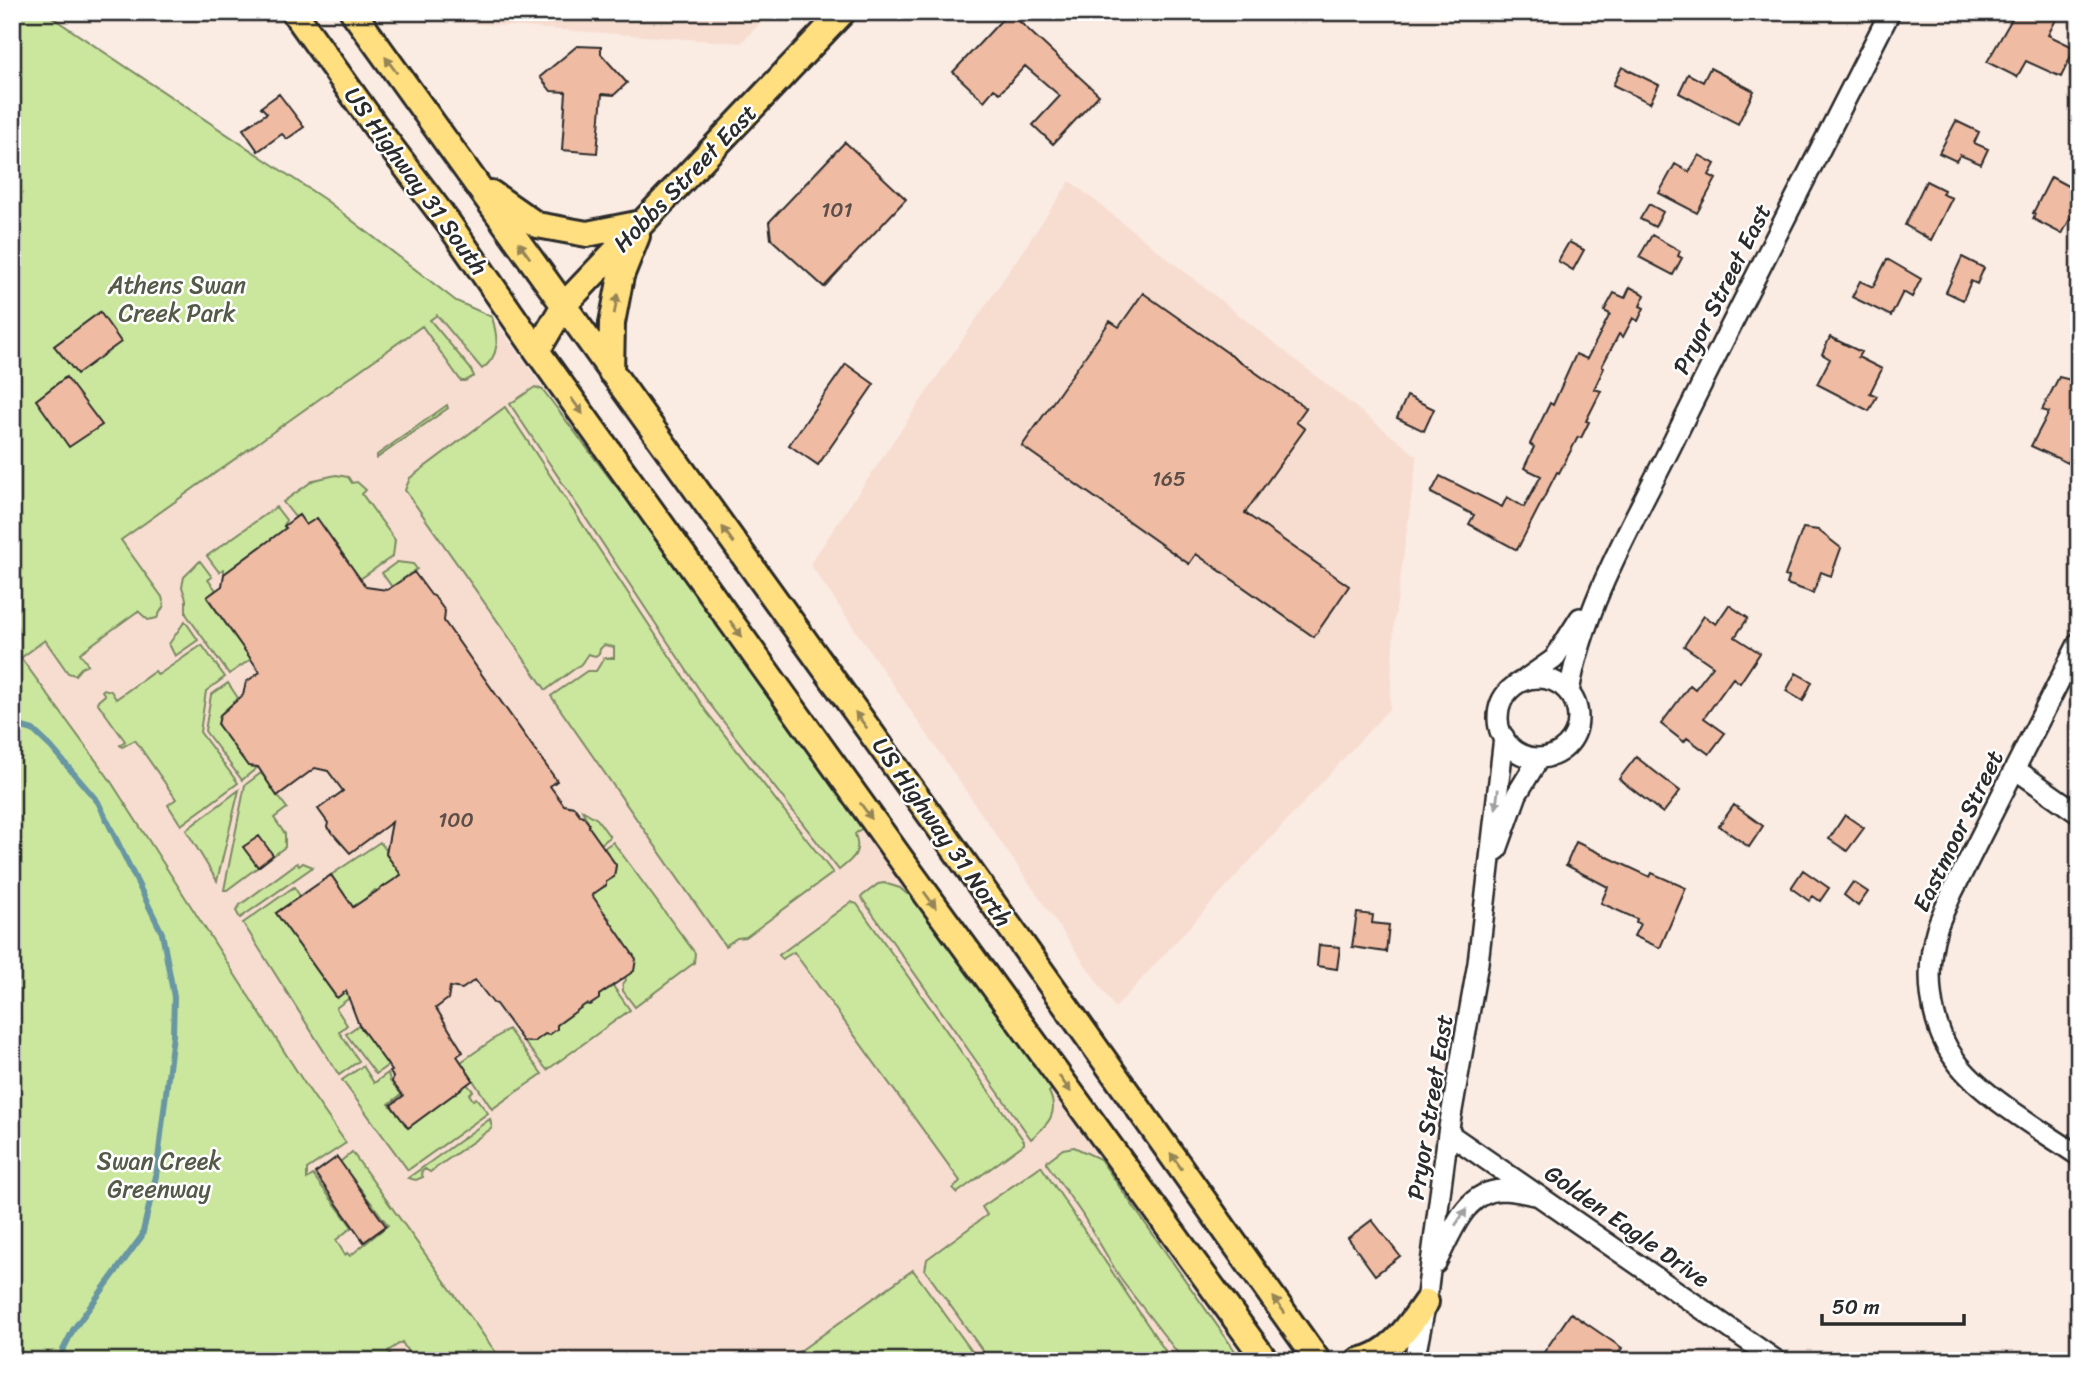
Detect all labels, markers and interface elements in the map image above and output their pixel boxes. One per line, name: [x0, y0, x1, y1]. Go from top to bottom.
one-way arrow: [384, 56, 398, 74]
street label: US Highway 31 South: [333, 77, 499, 285]
street label: Hobbs Street East: [602, 94, 768, 262]
house number: 101: [821, 191, 853, 229]
street label: Pryor Street East: [1661, 196, 1783, 382]
one-way arrow: [517, 241, 531, 259]
park label: Athens Swan Creek Park: [107, 264, 246, 334]
one-way arrow: [611, 293, 622, 315]
one-way arrow: [569, 397, 583, 415]
house number: 165: [1152, 460, 1186, 498]
one-way arrow: [722, 526, 736, 544]
one-way arrow: [729, 620, 743, 638]
one-way arrow: [854, 710, 868, 729]
street label: US Highway 31 North: [860, 728, 1024, 936]
street label: Eastmoor Street: [1901, 743, 2015, 919]
one-way arrow: [1491, 788, 1502, 810]
house number: 100: [438, 801, 474, 839]
one-way arrow: [859, 802, 873, 820]
one-way arrow: [923, 891, 937, 909]
street label: Pryor Street East: [1395, 1011, 1465, 1203]
one-way arrow: [1057, 1074, 1072, 1092]
park label: Swan Creek Greenway: [97, 1140, 221, 1210]
one-way arrow: [1169, 1152, 1183, 1170]
street label: Golden Eagle Drive: [1535, 1153, 1719, 1299]
one-way arrow: [1455, 1207, 1468, 1226]
scale bar: [1822, 1282, 1963, 1326]
text: 50 m: [1832, 1288, 1880, 1326]
one-way arrow: [1272, 1296, 1286, 1314]

